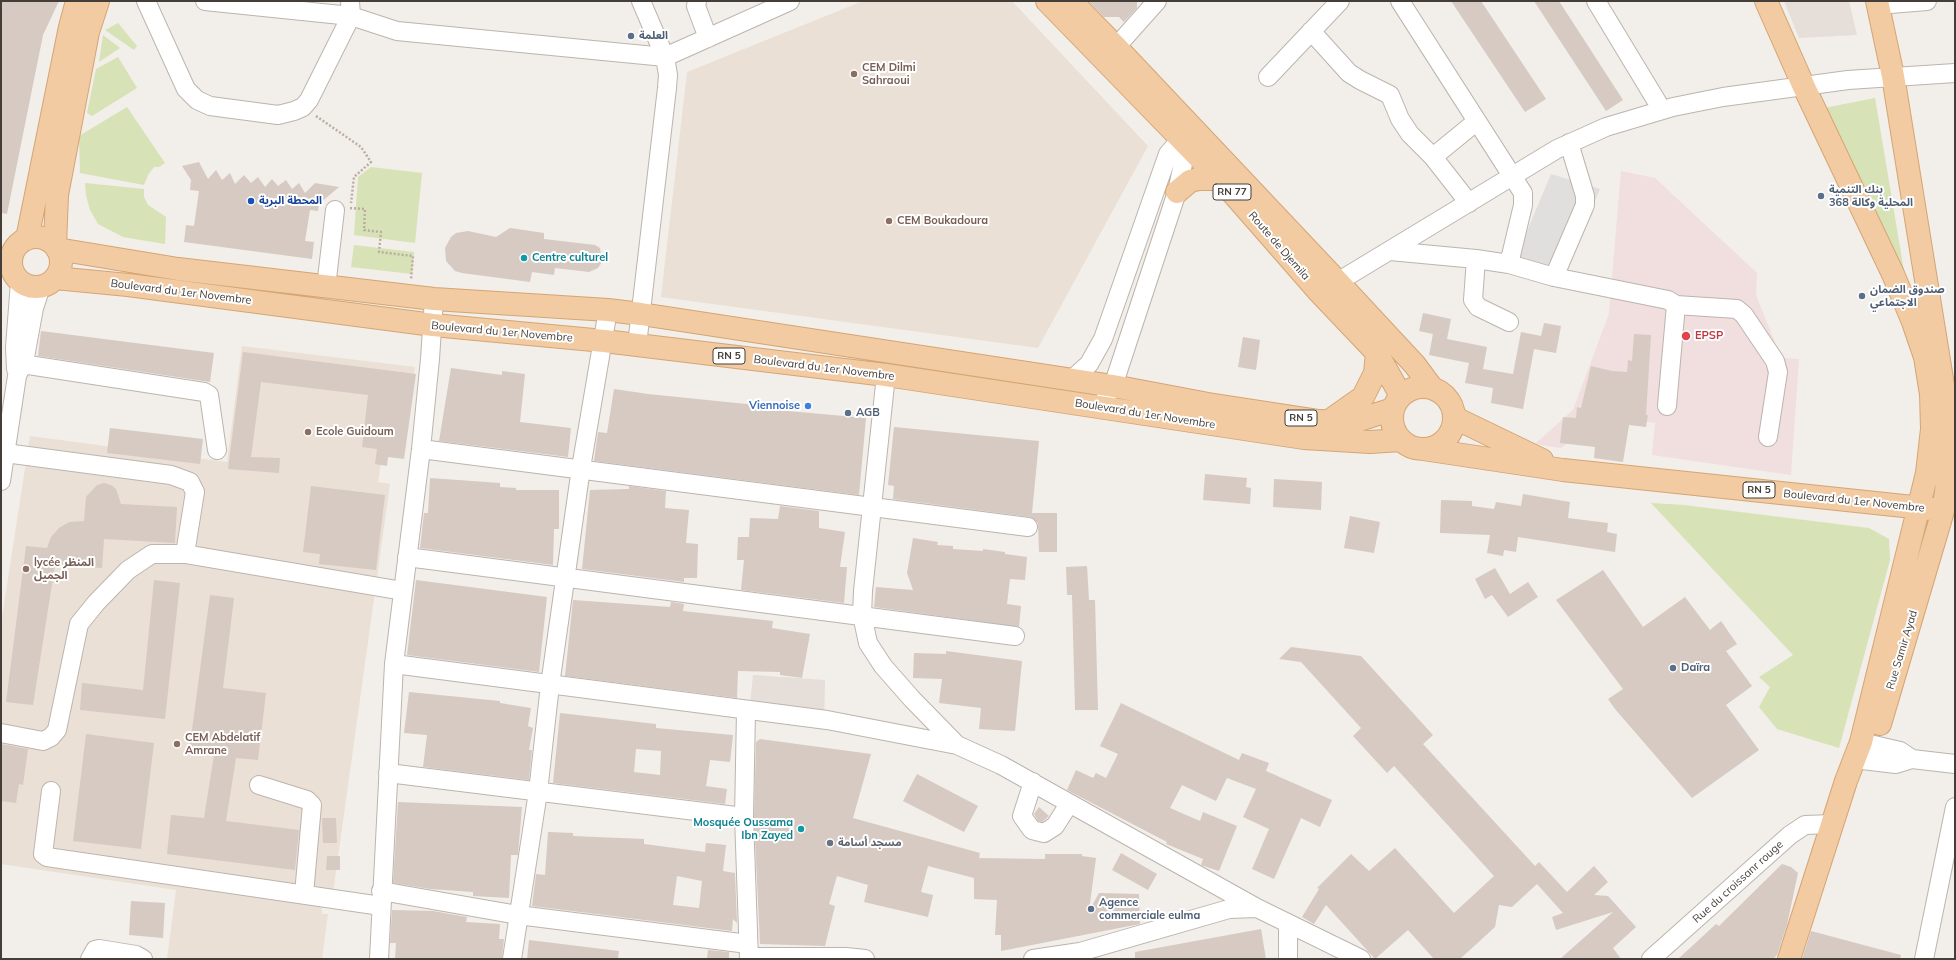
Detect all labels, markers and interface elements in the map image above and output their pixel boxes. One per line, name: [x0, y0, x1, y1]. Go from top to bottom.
place label: العلمة: [639, 29, 668, 43]
marker: العلمة: [626, 31, 636, 41]
place label: CEM Dilmi Sahraoui: [862, 61, 916, 87]
marker: CEM Dilmi Sahraoui: [849, 69, 859, 79]
place label: بنك التنمية المحلية وكالة 368: [1829, 183, 1913, 209]
road number: RN 77: [1213, 184, 1251, 200]
marker: بنك التنمية المحلية وكالة 368: [1816, 191, 1826, 201]
place label: المحطة البرية: [259, 194, 322, 208]
marker: المحطة البرية: [246, 196, 256, 206]
street label: Route de Djemila: [1246, 209, 1312, 283]
place label: CEM Boukadoura: [897, 214, 988, 228]
marker: CEM Boukadoura: [884, 216, 894, 226]
place label: Centre culturel: [532, 251, 608, 265]
marker: Centre culturel: [519, 253, 529, 263]
street label: Boulevard du 1er Novembre: [110, 277, 252, 307]
place label: صندوق الضمان الاجتماعي: [1870, 283, 1945, 309]
marker: صندوق الضمان الاجتماعي: [1857, 291, 1867, 301]
street label: Boulevard du 1er Novembre: [431, 319, 573, 345]
place label: EPSP: [1695, 329, 1723, 343]
marker: EPSP: [1680, 330, 1692, 342]
road number: RN 5: [713, 348, 745, 364]
street label: Boulevard du 1er Novembre: [753, 353, 895, 383]
street label: Boulevard du 1er Novembre: [1074, 396, 1216, 432]
place label: Viennoise: [749, 399, 800, 413]
marker: Viennoise: [803, 401, 813, 411]
place label: AGB: [856, 406, 880, 420]
marker: AGB: [843, 408, 853, 418]
road number: RN 5: [1285, 410, 1317, 426]
place label: Ecole Guidoum: [316, 425, 394, 439]
marker: Ecole Guidoum: [303, 427, 313, 437]
road number: RN 5: [1743, 482, 1775, 498]
street label: Boulevard du 1er Novembre: [1783, 487, 1925, 515]
place label: lycée المنظر الجميل: [34, 556, 94, 582]
marker: lycée المنظر الجميل: [21, 564, 31, 574]
street label: Rue Samir Ayad: [1884, 609, 1920, 691]
place label: Daïra: [1681, 661, 1710, 675]
marker: Daïra: [1668, 663, 1678, 673]
place label: CEM Abdelatif Amrane: [185, 731, 260, 757]
marker: CEM Abdelatif Amrane: [172, 739, 182, 749]
place label: Mosquée Oussama Ibn Zayed: [693, 816, 793, 842]
marker: Mosquée Oussama Ibn Zayed: [796, 824, 806, 834]
place label: مسجد أسامة: [838, 836, 902, 850]
marker: مسجد أسامة: [825, 838, 835, 848]
street label: Rue du croissanr rouge: [1690, 838, 1786, 926]
place label: Agence commerciale eulma: [1099, 896, 1200, 922]
marker: Agence commerciale eulma: [1086, 904, 1096, 914]

